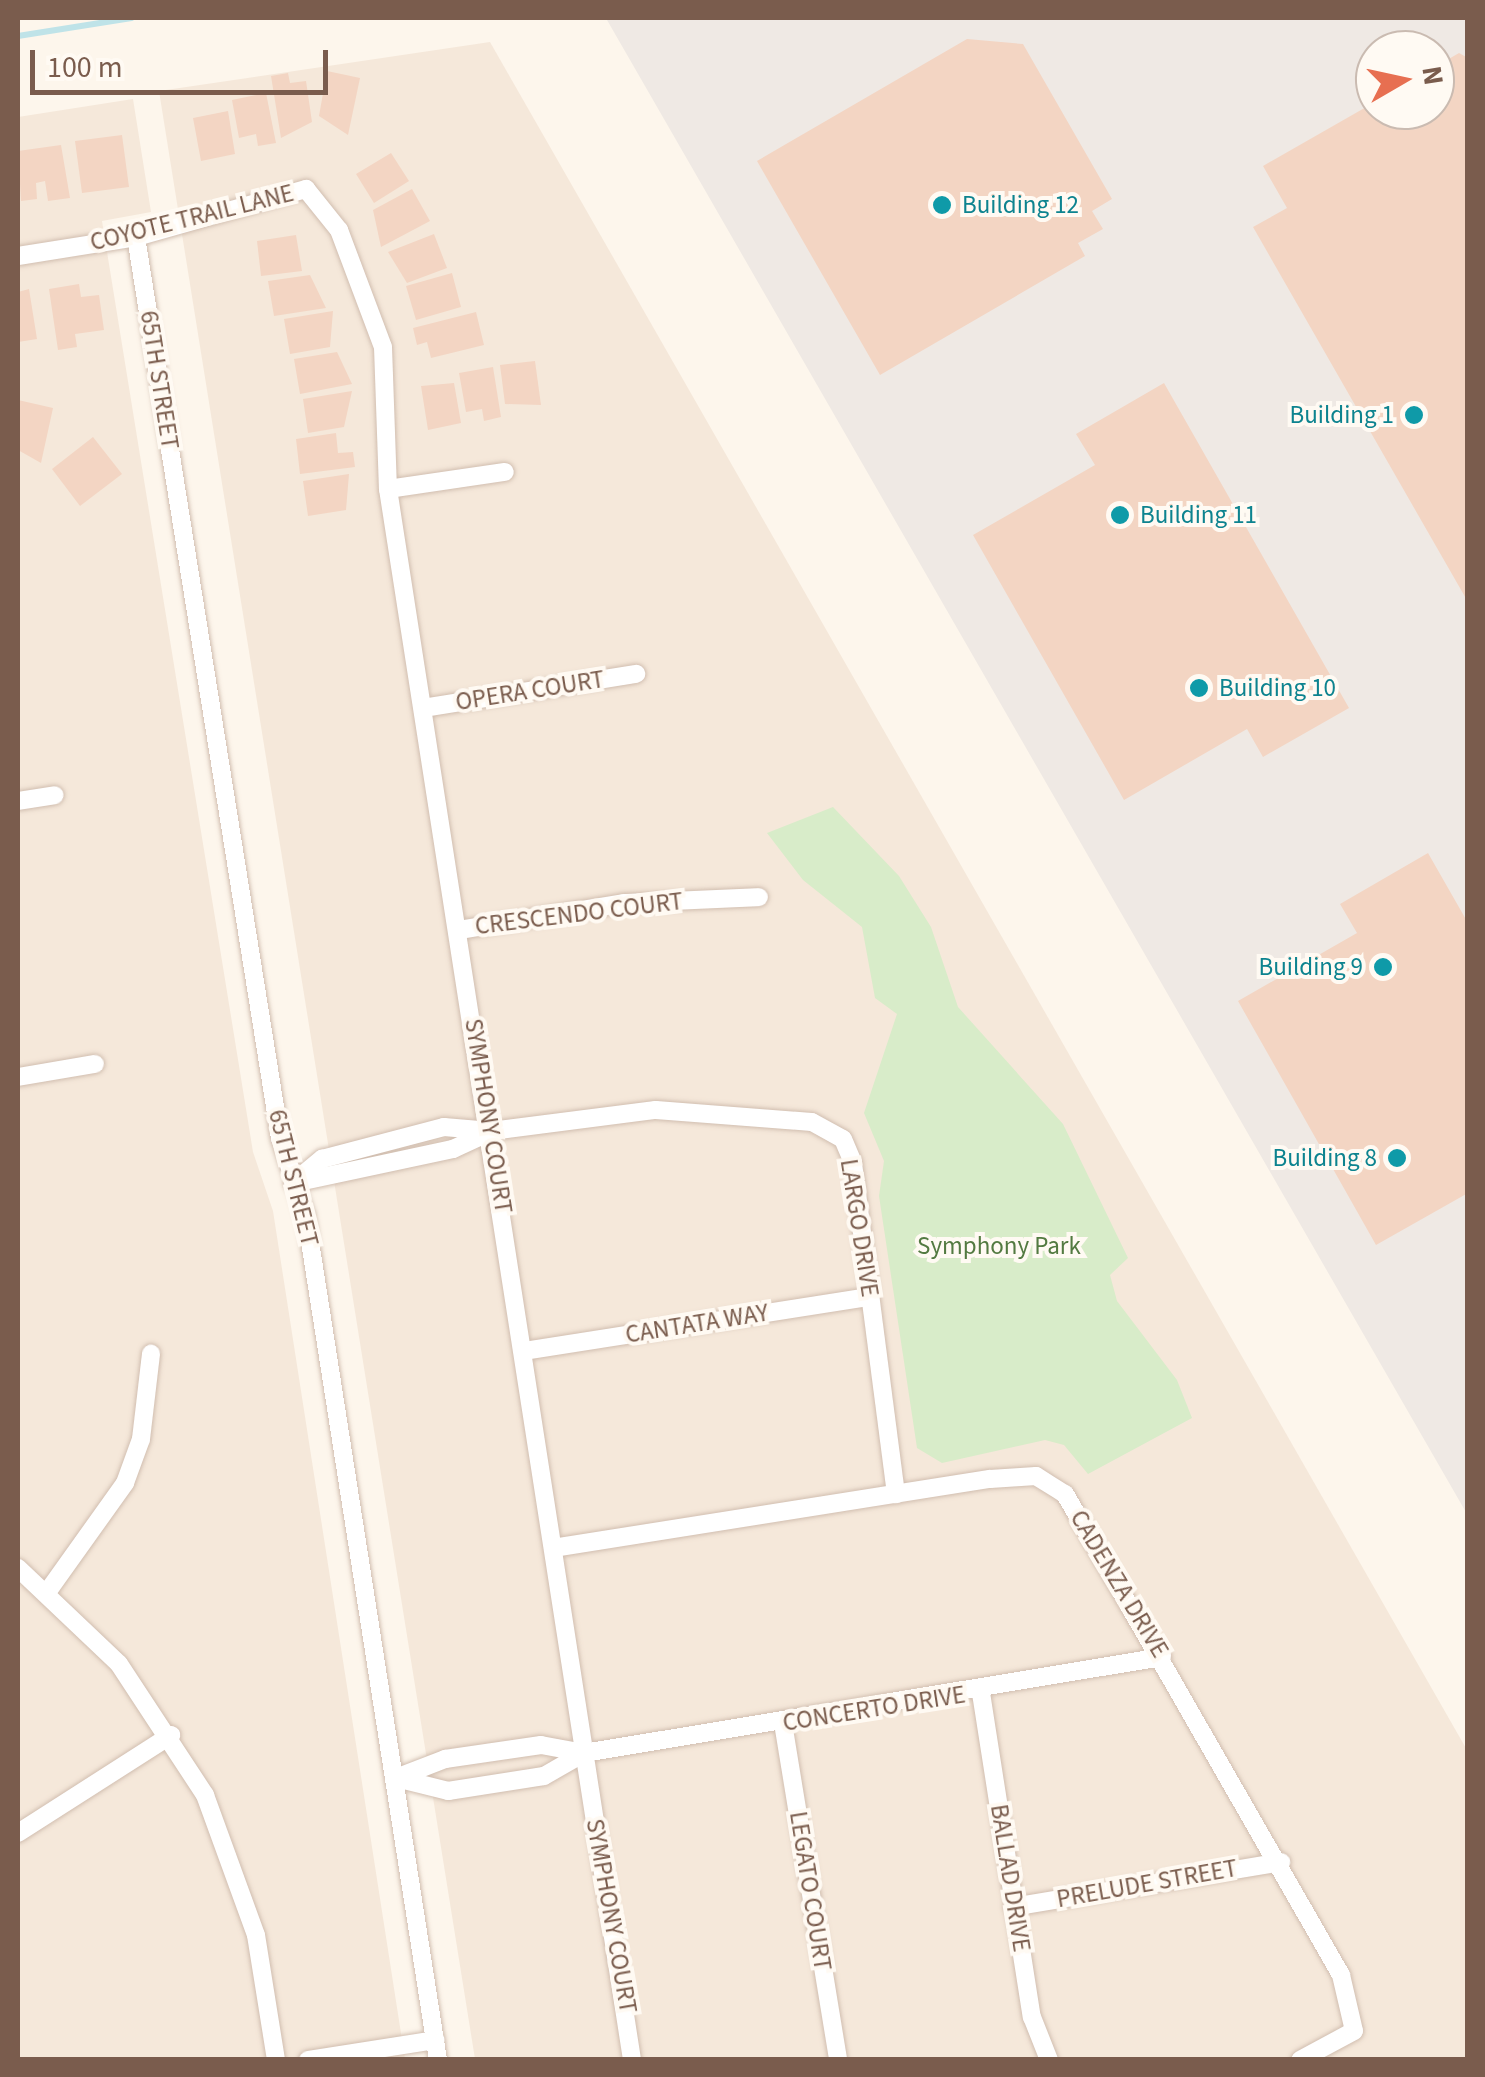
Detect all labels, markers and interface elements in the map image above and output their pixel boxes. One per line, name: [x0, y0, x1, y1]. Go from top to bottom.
scale bar: [35, 30, 332, 92]
north arrow: [1355, 30, 1455, 130]
text: 100 m: [47, 46, 123, 89]
text: N: [1411, 63, 1454, 88]
street label: COYOTE TRAIL LANE: [87, 178, 297, 258]
place label: Building 12: [962, 190, 1079, 220]
marker: Building 12: [931, 194, 953, 216]
street label: 65TH STREET: [133, 309, 185, 451]
place label: Building 1: [1289, 400, 1394, 430]
marker: Building 1: [1403, 404, 1425, 426]
place label: Building 11: [1140, 500, 1257, 530]
marker: Building 11: [1109, 504, 1131, 526]
street label: OPERA COURT: [453, 664, 607, 718]
place label: Building 10: [1219, 673, 1336, 703]
marker: Building 10: [1188, 677, 1210, 699]
street label: CRESCENDO COURT: [473, 886, 685, 942]
place label: Building 9: [1258, 952, 1363, 982]
marker: Building 9: [1372, 956, 1394, 978]
street label: SYMPHONY COURT: [458, 1016, 518, 1216]
street label: 65TH STREET: [262, 1107, 324, 1249]
place label: Building 8: [1272, 1143, 1377, 1173]
marker: Building 8: [1386, 1147, 1408, 1169]
street label: LARGO DRIVE: [833, 1157, 885, 1299]
park label: Symphony Park: [917, 1231, 1081, 1261]
street label: CANTATA WAY: [623, 1298, 771, 1350]
street label: CADENZA DRIVE: [1063, 1505, 1175, 1663]
street label: CONCERTO DRIVE: [781, 1680, 967, 1738]
street label: BALLAD DRIVE: [984, 1802, 1036, 1954]
street label: LEGATO COURT: [783, 1809, 837, 1973]
street label: SYMPHONY COURT: [579, 1817, 643, 2015]
street label: PRELUDE STREET: [1054, 1853, 1240, 1915]

